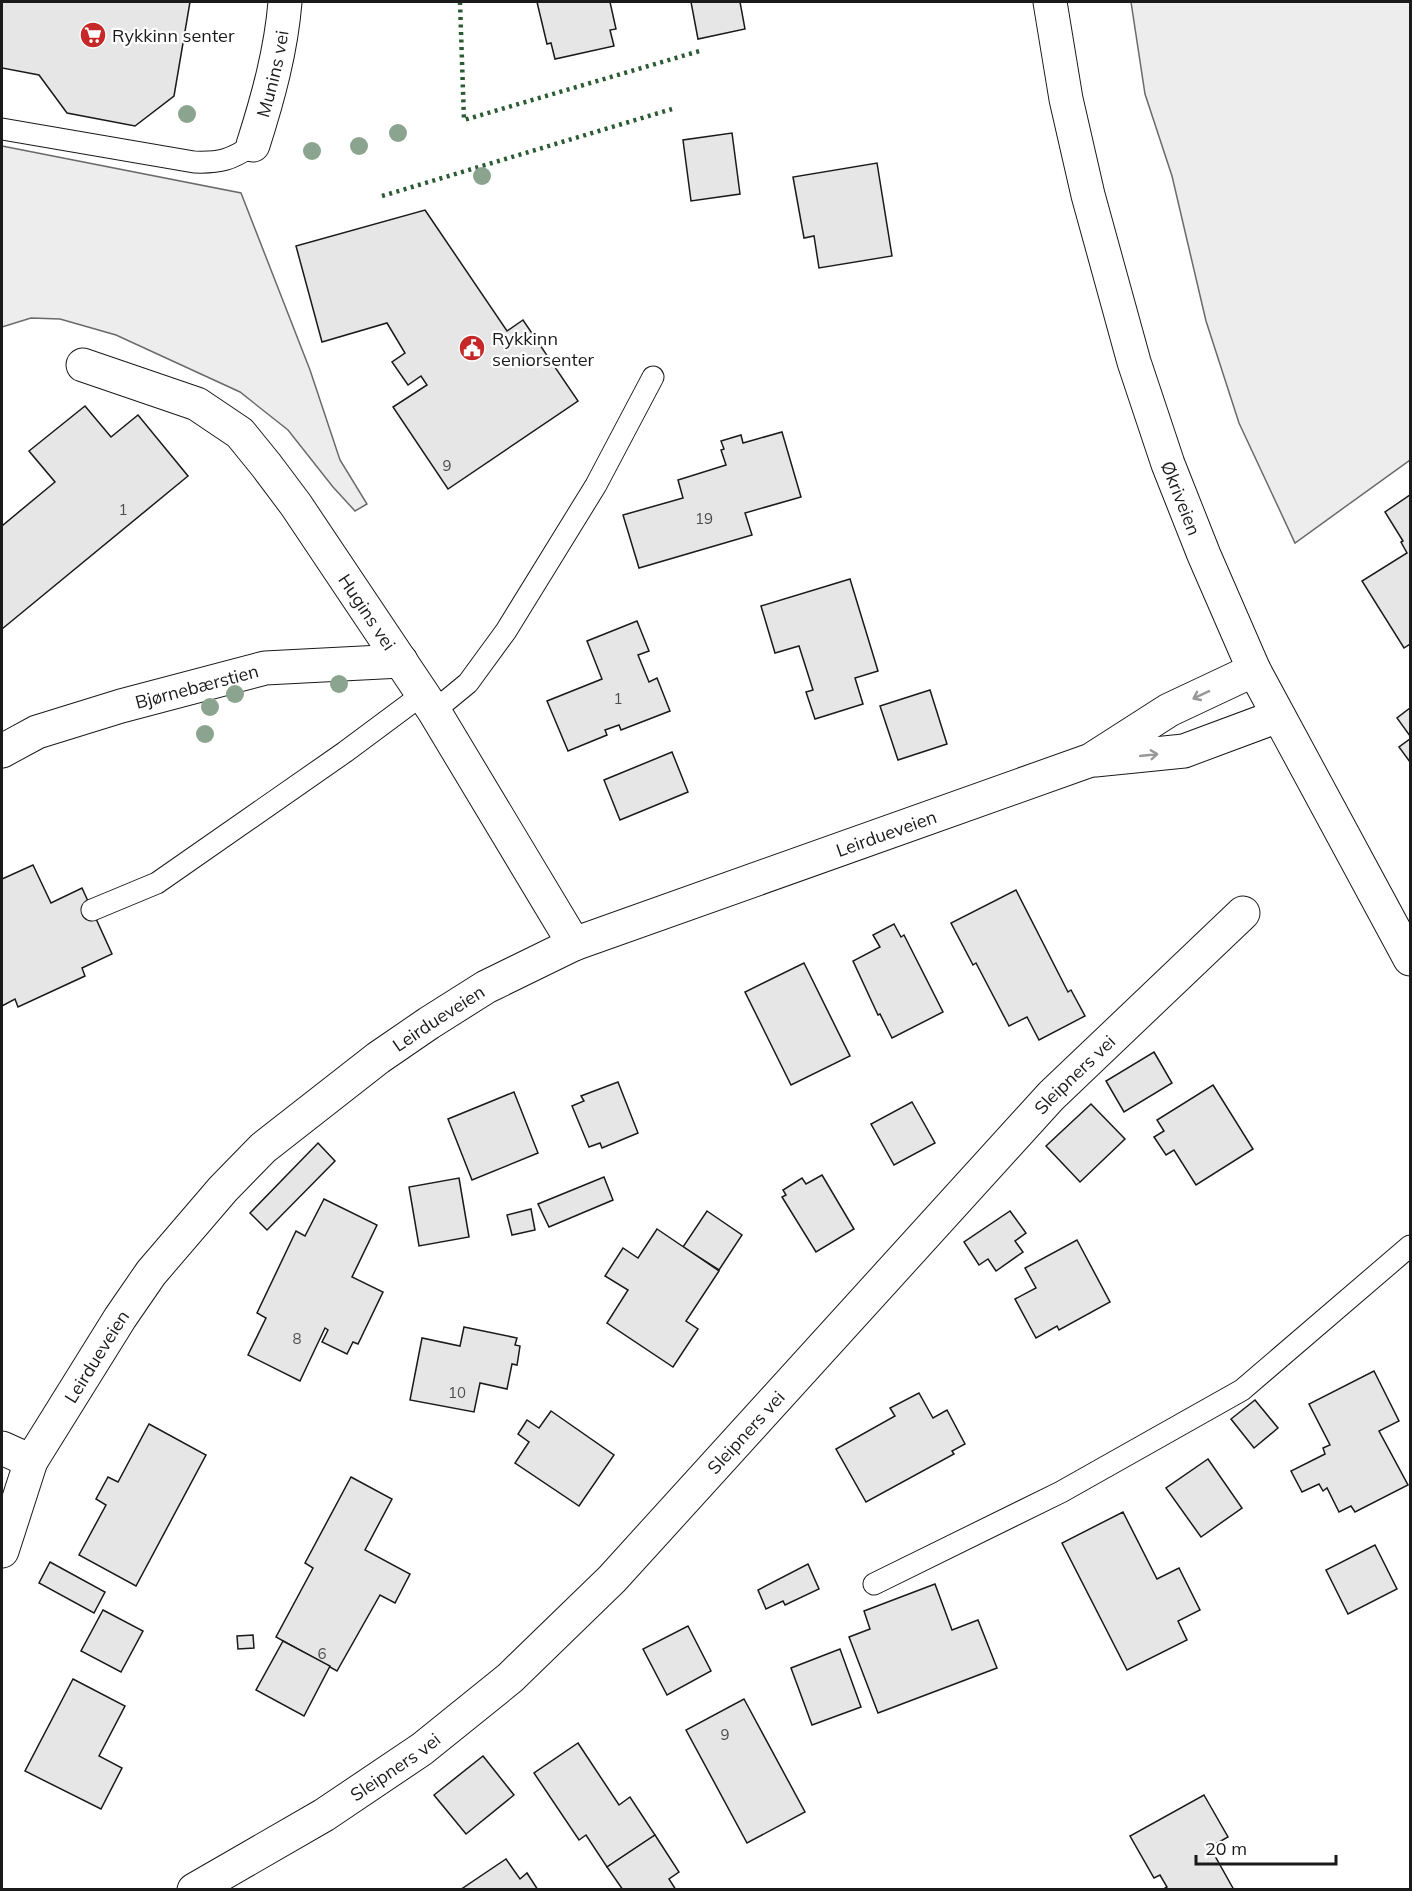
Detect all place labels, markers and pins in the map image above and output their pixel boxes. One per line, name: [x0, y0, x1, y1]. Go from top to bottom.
supermarket icon: Rykkinn senter: [78, 20, 108, 50]
place label: Rykkinn senter: [112, 24, 235, 47]
place label: Rykkinn seniorsenter: [492, 327, 595, 371]
public building icon: Rykkinn seniorsenter: [457, 333, 487, 363]

